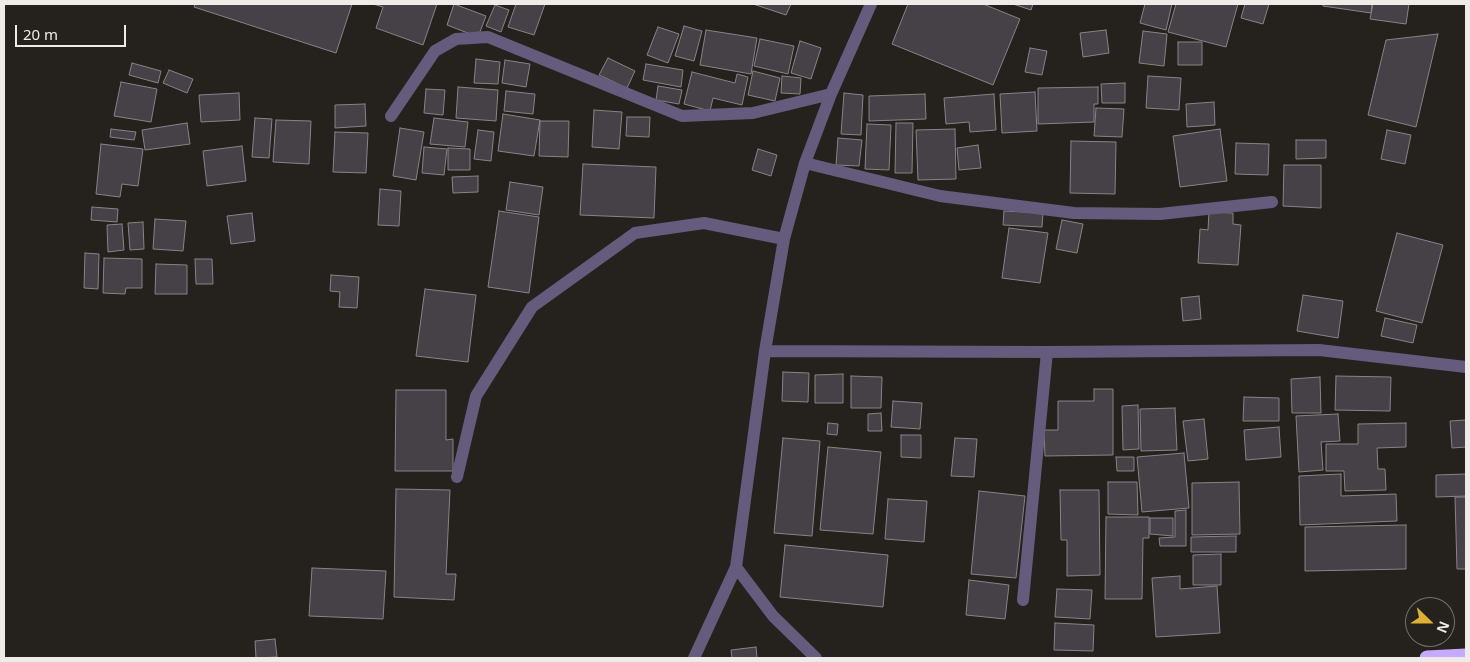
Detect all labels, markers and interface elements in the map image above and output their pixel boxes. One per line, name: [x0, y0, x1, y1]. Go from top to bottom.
scale bar: [18, 15, 129, 47]
text: 20 m: [23, 24, 58, 44]
north arrow: [1405, 597, 1455, 647]
text: N: [1433, 619, 1454, 636]

